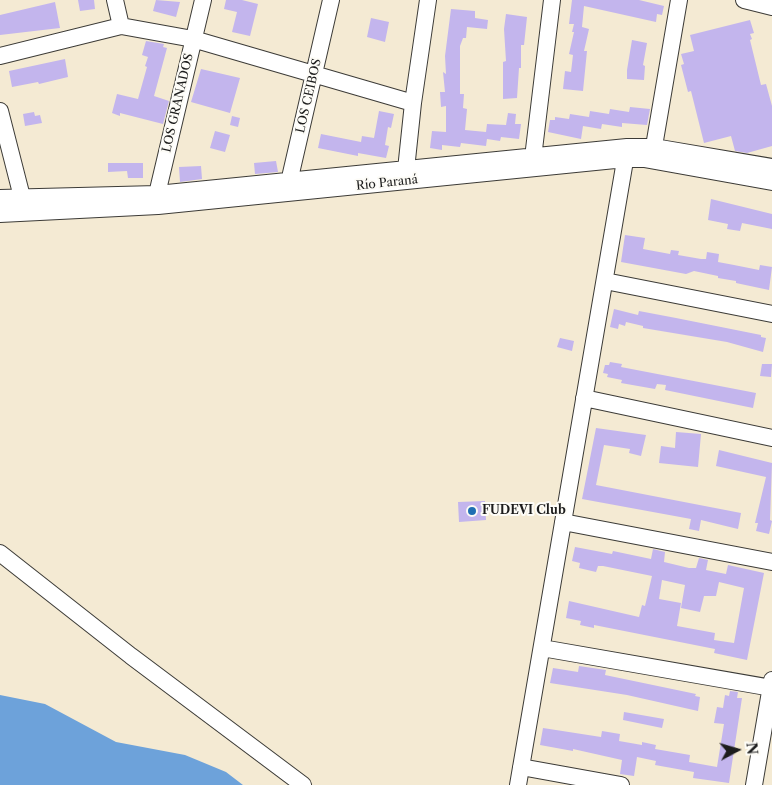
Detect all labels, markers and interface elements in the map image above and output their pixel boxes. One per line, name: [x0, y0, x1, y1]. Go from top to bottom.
street label: LOS GRANADOS: [160, 52, 196, 154]
street label: LOS CEIBOS: [293, 57, 325, 135]
street label: Río Paraná: [355, 173, 419, 193]
place label: FUDEVI Club: [482, 504, 566, 518]
marker: FUDEVI Club: [466, 505, 478, 517]
north arrow: [712, 725, 762, 775]
text: N: [742, 741, 762, 755]

